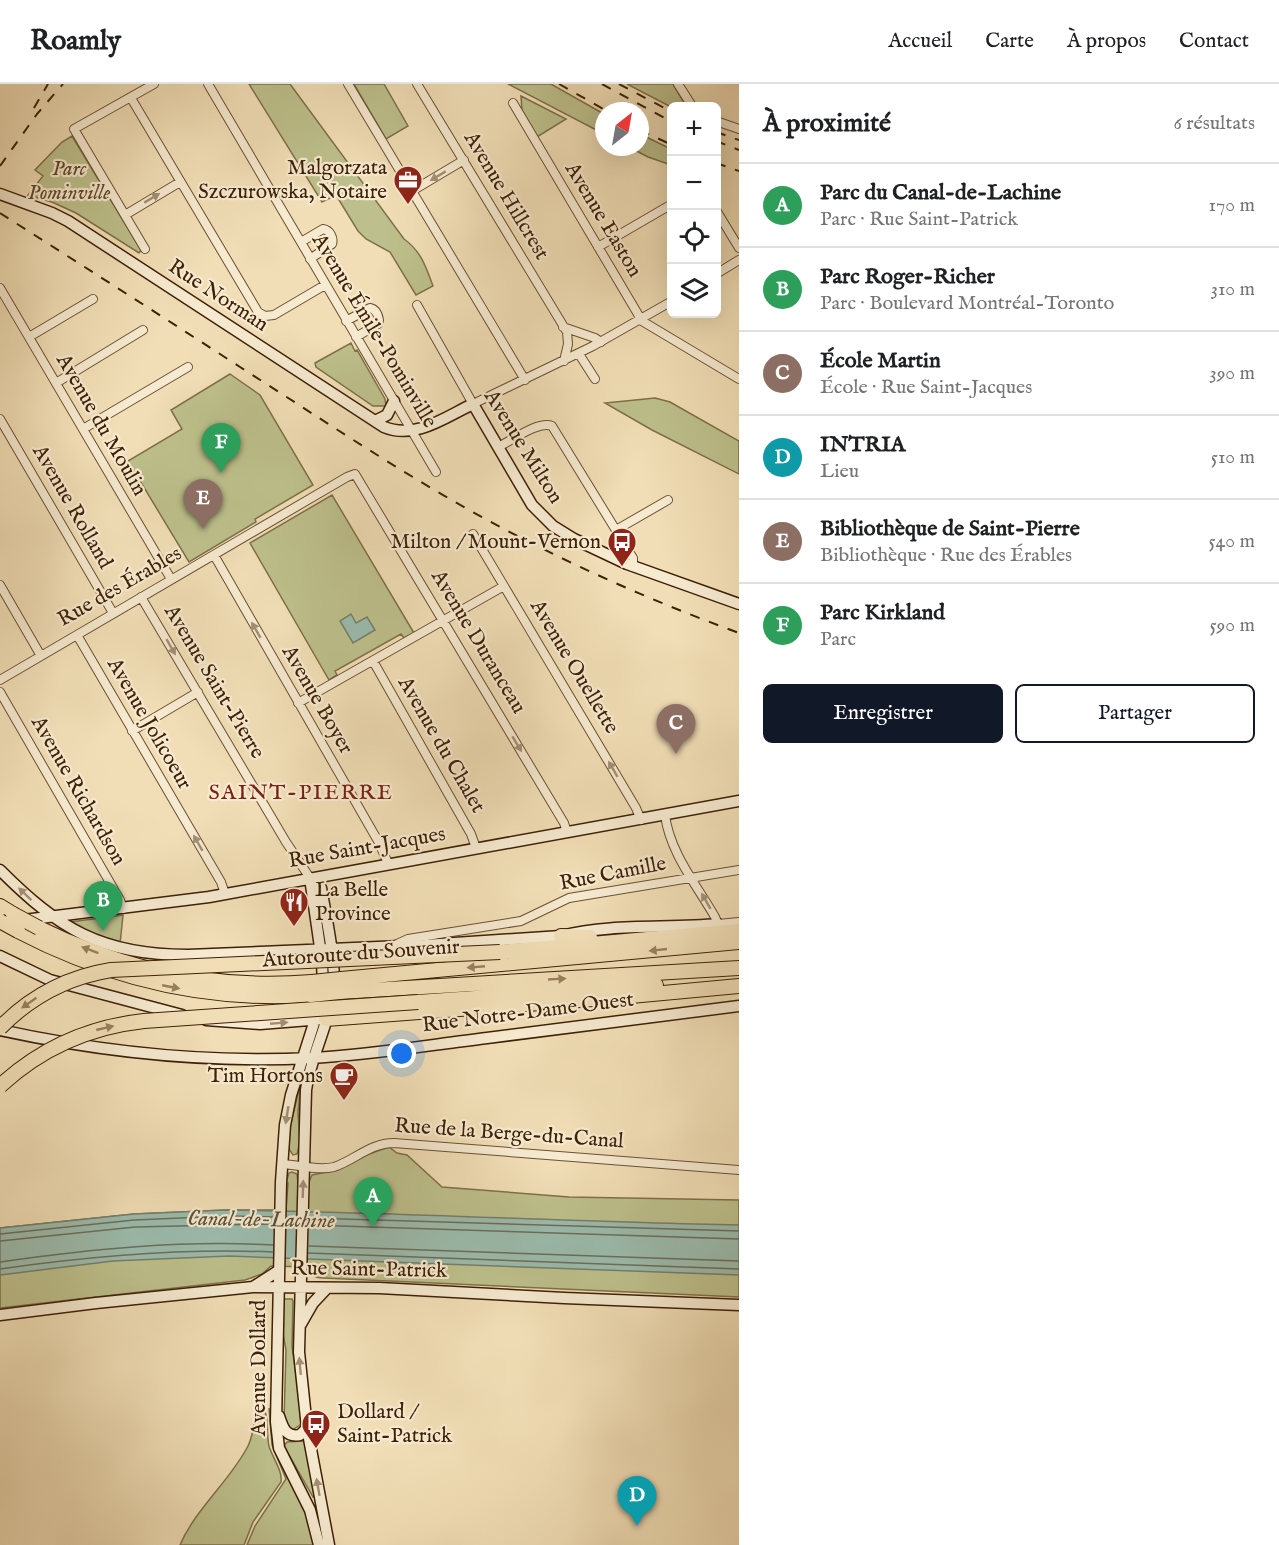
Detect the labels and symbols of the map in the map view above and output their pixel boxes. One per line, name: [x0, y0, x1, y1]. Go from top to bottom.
north arrow: [595, 102, 649, 156]
street label: Avenue Hillcrest: [457, 126, 555, 265]
place label: Malgorzata Szczurowska, Notaire: [198, 155, 388, 206]
park label: Parc Pominville: [28, 156, 110, 207]
street label: Avenue Easton: [558, 157, 648, 282]
office icon: Malgorzata Szczurowska, Notaire: [392, 164, 424, 206]
one-way arrow: [429, 171, 446, 181]
one-way arrow: [144, 193, 160, 204]
street label: Avenue Émile-Pominville: [305, 228, 444, 433]
street label: Rue Norman: [163, 254, 273, 338]
street label: Avenue du Moulin: [49, 348, 153, 501]
street label: Avenue Milton: [477, 384, 569, 509]
pin: F: [202, 424, 240, 473]
street label: Avenue Rolland: [25, 439, 119, 575]
pin: E: [184, 480, 222, 529]
bus stop icon: Milton / Mount-Vernon: [606, 526, 638, 568]
place label: Milton / Mount-Vernon: [391, 529, 601, 556]
street label: Rue des Érables: [53, 540, 187, 633]
street label: Avenue Duranceau: [424, 564, 532, 719]
street label: Avenue Ouellette: [523, 594, 625, 739]
street label: Avenue Saint-Pierre: [157, 599, 271, 764]
one-way arrow: [251, 622, 262, 638]
one-way arrow: [166, 639, 176, 656]
street label: Avenue Boyer: [275, 640, 359, 759]
street label: Avenue Jolicoeur: [100, 652, 198, 795]
street label: Avenue du Chalet: [391, 671, 491, 818]
pin: C: [656, 704, 696, 754]
street label: Avenue Richardson: [24, 711, 132, 871]
one-way arrow: [511, 736, 522, 752]
one-way arrow: [608, 760, 618, 777]
district label: SAINT-PIERRE: [209, 779, 393, 807]
street label: Rue Saint-Jacques: [286, 821, 448, 875]
one-way arrow: [193, 834, 203, 851]
street label: Rue Camille: [557, 850, 669, 898]
place label: La Belle Province: [315, 877, 391, 928]
pin: B: [84, 882, 122, 931]
restaurant icon: La Belle Province: [278, 886, 310, 928]
one-way arrow: [18, 888, 32, 902]
one-way arrow: [701, 892, 711, 909]
street label: Autoroute du Souvenir: [260, 934, 461, 974]
one-way arrow: [80, 945, 98, 955]
one-way arrow: [649, 945, 668, 955]
one-way arrow: [467, 962, 486, 972]
one-way arrow: [547, 974, 566, 983]
one-way arrow: [161, 983, 180, 992]
street label: Rue Notre-Dame Ouest: [421, 987, 635, 1039]
one-way arrow: [22, 997, 38, 1009]
one-way arrow: [269, 1018, 288, 1027]
one-way arrow: [96, 1022, 114, 1032]
your location: [387, 1039, 416, 1068]
cafe icon: Tim Hortons: [328, 1060, 360, 1102]
place label: Tim Hortons: [208, 1063, 323, 1090]
one-way arrow: [282, 1105, 291, 1124]
street label: Rue de la Berge-du-Canal: [393, 1113, 625, 1155]
pin: A: [354, 1178, 392, 1227]
one-way arrow: [299, 1179, 308, 1198]
water label: Canal-de-Lachine: [187, 1205, 336, 1235]
street label: Rue Saint-Patrick: [291, 1255, 448, 1285]
street label: Avenue Dollard: [246, 1299, 273, 1437]
one-way arrow: [296, 1357, 305, 1376]
place label: Dollard / Saint-Patrick: [337, 1399, 453, 1450]
bus stop icon: Dollard / Saint-Patrick: [300, 1408, 332, 1450]
pin: D: [618, 1476, 656, 1526]
one-way arrow: [313, 1478, 322, 1497]

